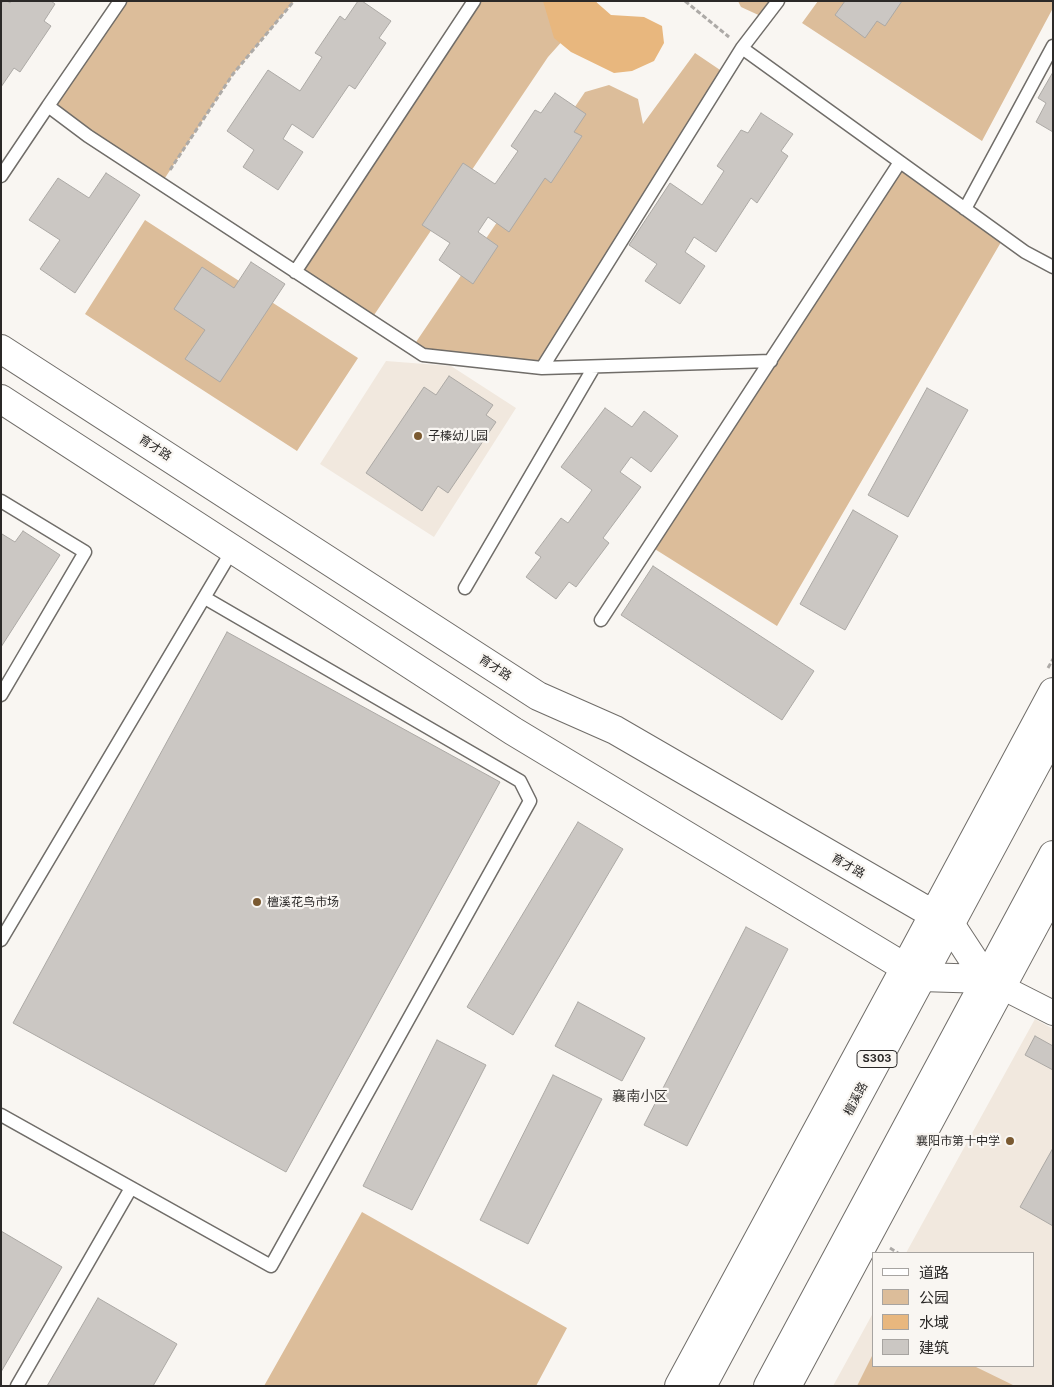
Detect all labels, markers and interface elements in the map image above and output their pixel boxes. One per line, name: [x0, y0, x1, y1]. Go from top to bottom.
place label: 子榛幼儿园: [428, 429, 488, 443]
marker: 子榛幼儿园: [412, 430, 424, 442]
street label: 育才路: [136, 432, 174, 464]
street label: 育才路: [476, 652, 514, 684]
street label: 育才路: [829, 851, 867, 881]
place label: 檀溪花鸟市场: [267, 895, 339, 909]
marker: 檀溪花鸟市场: [251, 896, 263, 908]
road number: S303: [857, 1050, 897, 1068]
street label: 檀溪路: [841, 1080, 871, 1118]
district label: 襄南小区: [612, 1089, 668, 1105]
place label: 襄阳市第十中学: [916, 1134, 1000, 1148]
marker: 襄阳市第十中学: [1004, 1135, 1016, 1147]
legend: [872, 1252, 1034, 1367]
text: 道路: [919, 1263, 949, 1282]
text: 公园: [919, 1288, 949, 1307]
text: 水域: [919, 1313, 949, 1332]
text: 建筑: [919, 1338, 949, 1357]

